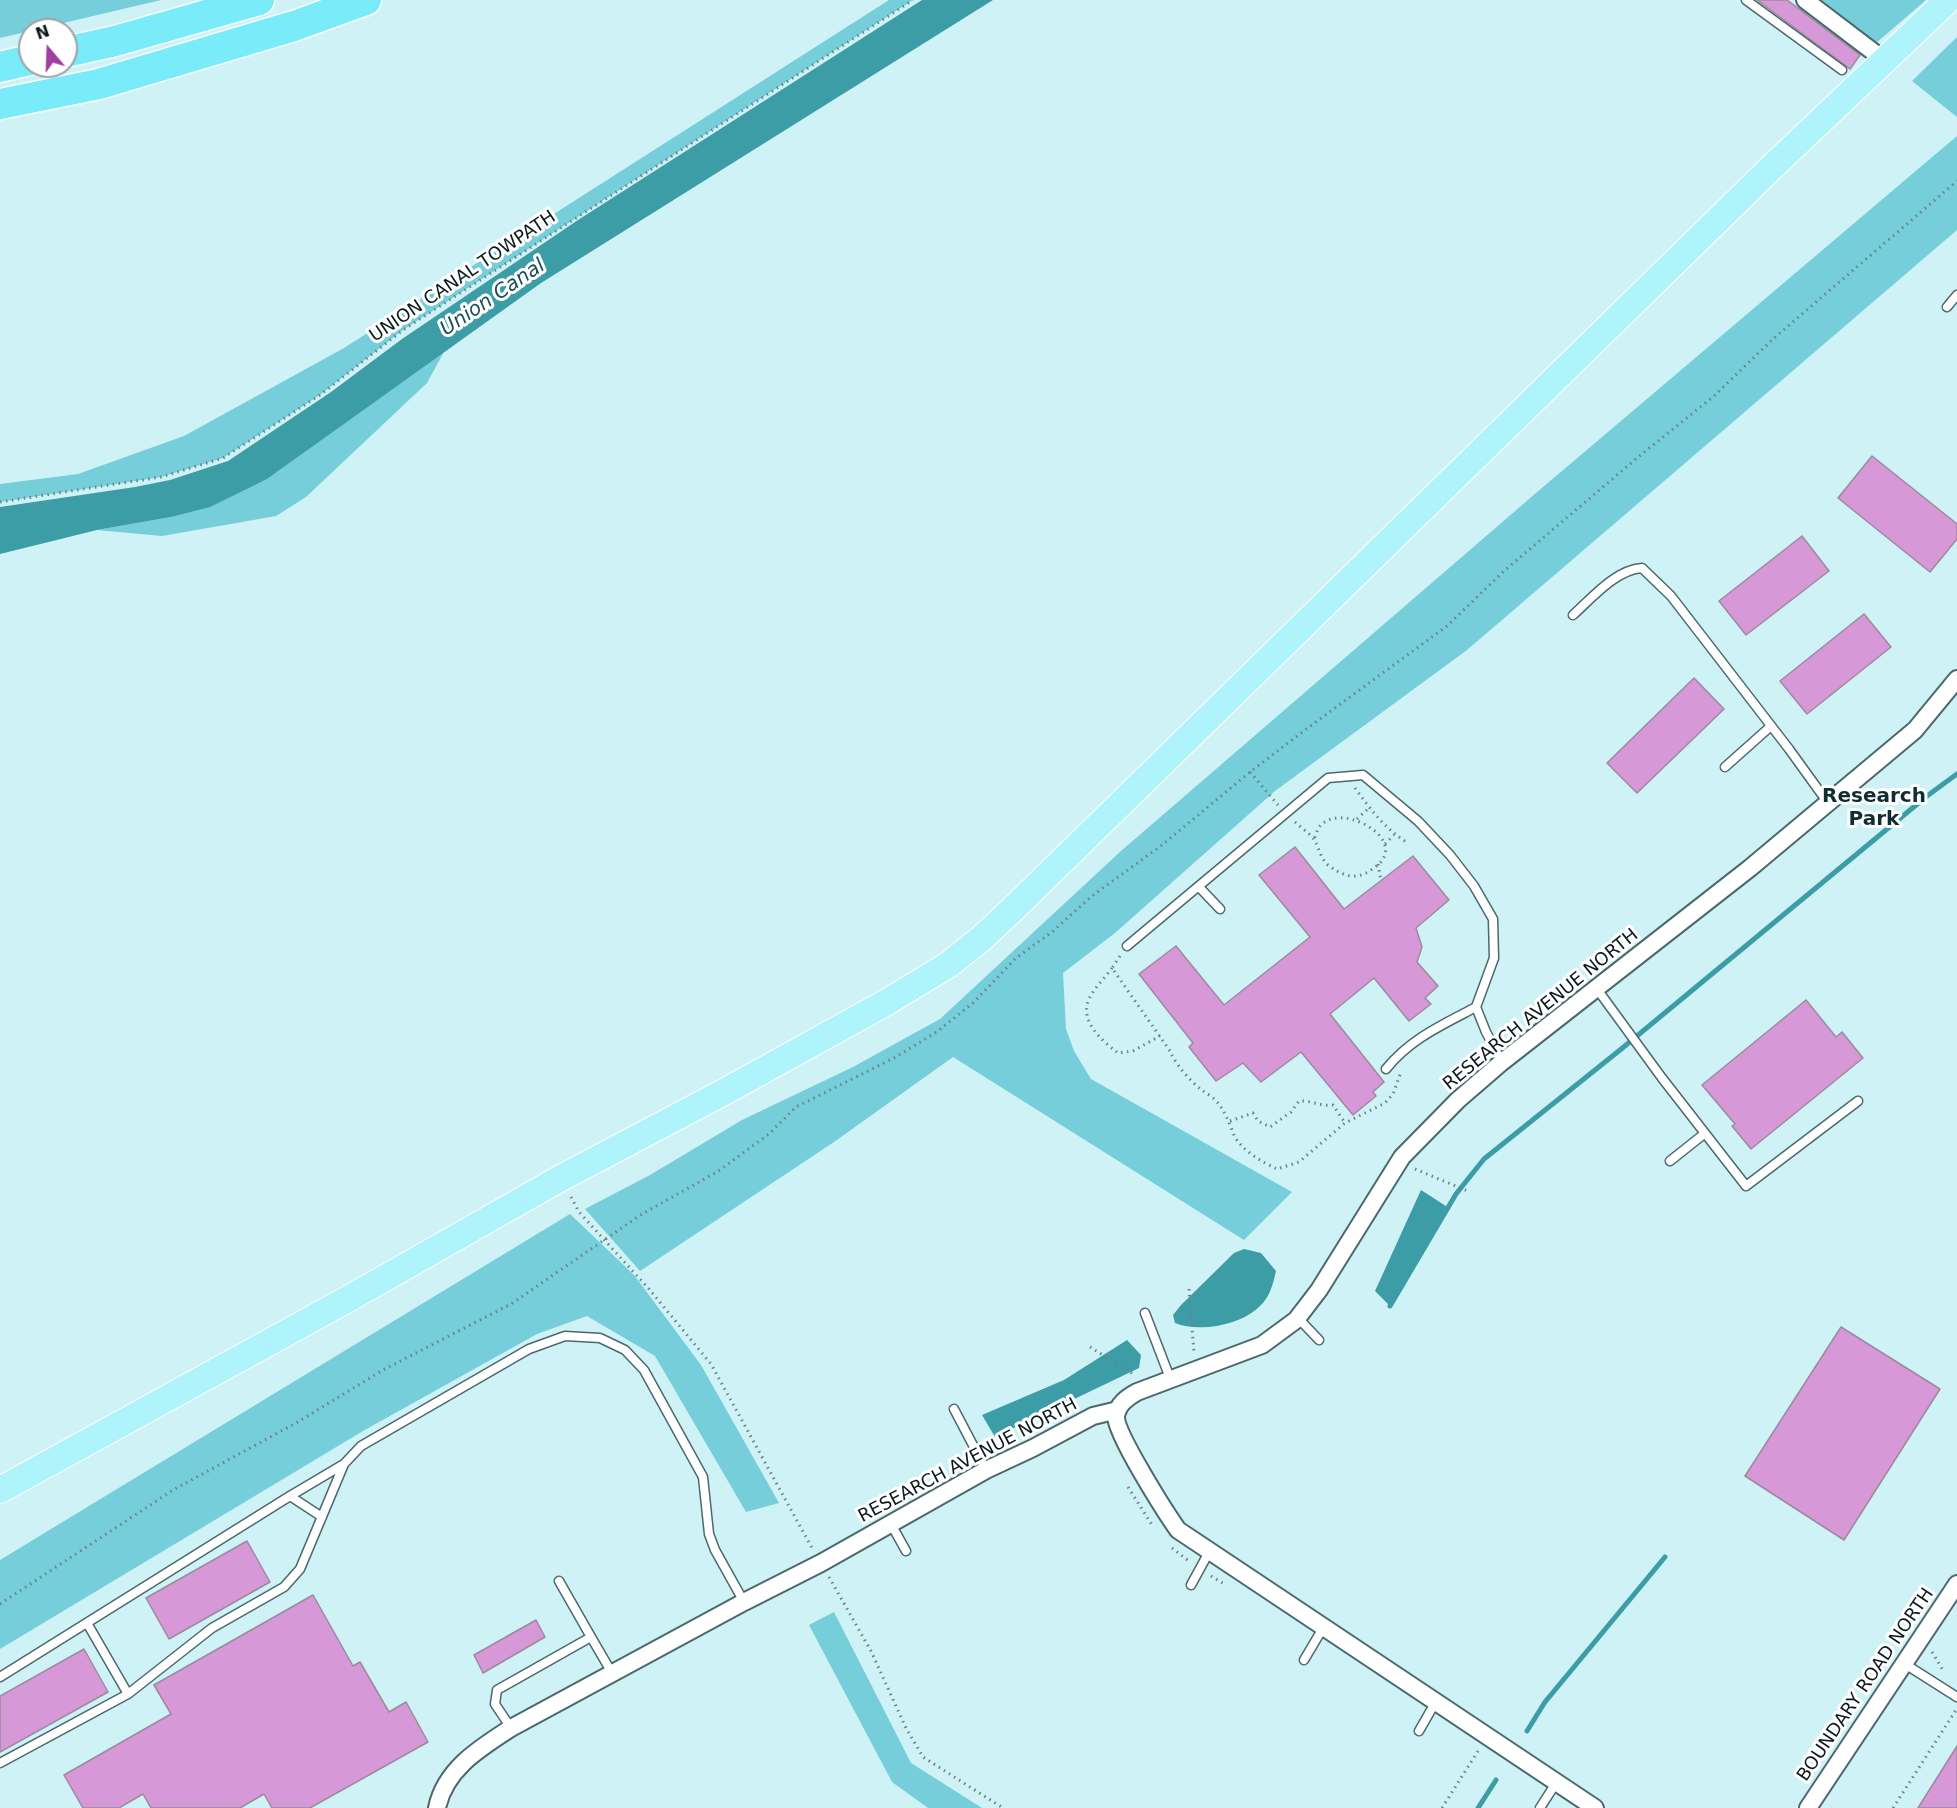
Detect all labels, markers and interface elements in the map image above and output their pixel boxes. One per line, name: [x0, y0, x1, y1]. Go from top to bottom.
north arrow: [18, 18, 78, 78]
text: N: [33, 21, 52, 44]
street label: UNION CANAL TOWPATH: [366, 207, 560, 347]
water label: Union Canal: [436, 254, 550, 342]
district label: Research Park: [1822, 785, 1926, 832]
street label: RESEARCH AVENUE NORTH: [1439, 925, 1643, 1095]
street label: RESEARCH AVENUE NORTH: [855, 1394, 1081, 1528]
street label: BOUNDARY ROAD NORTH: [1793, 1584, 1939, 1786]

